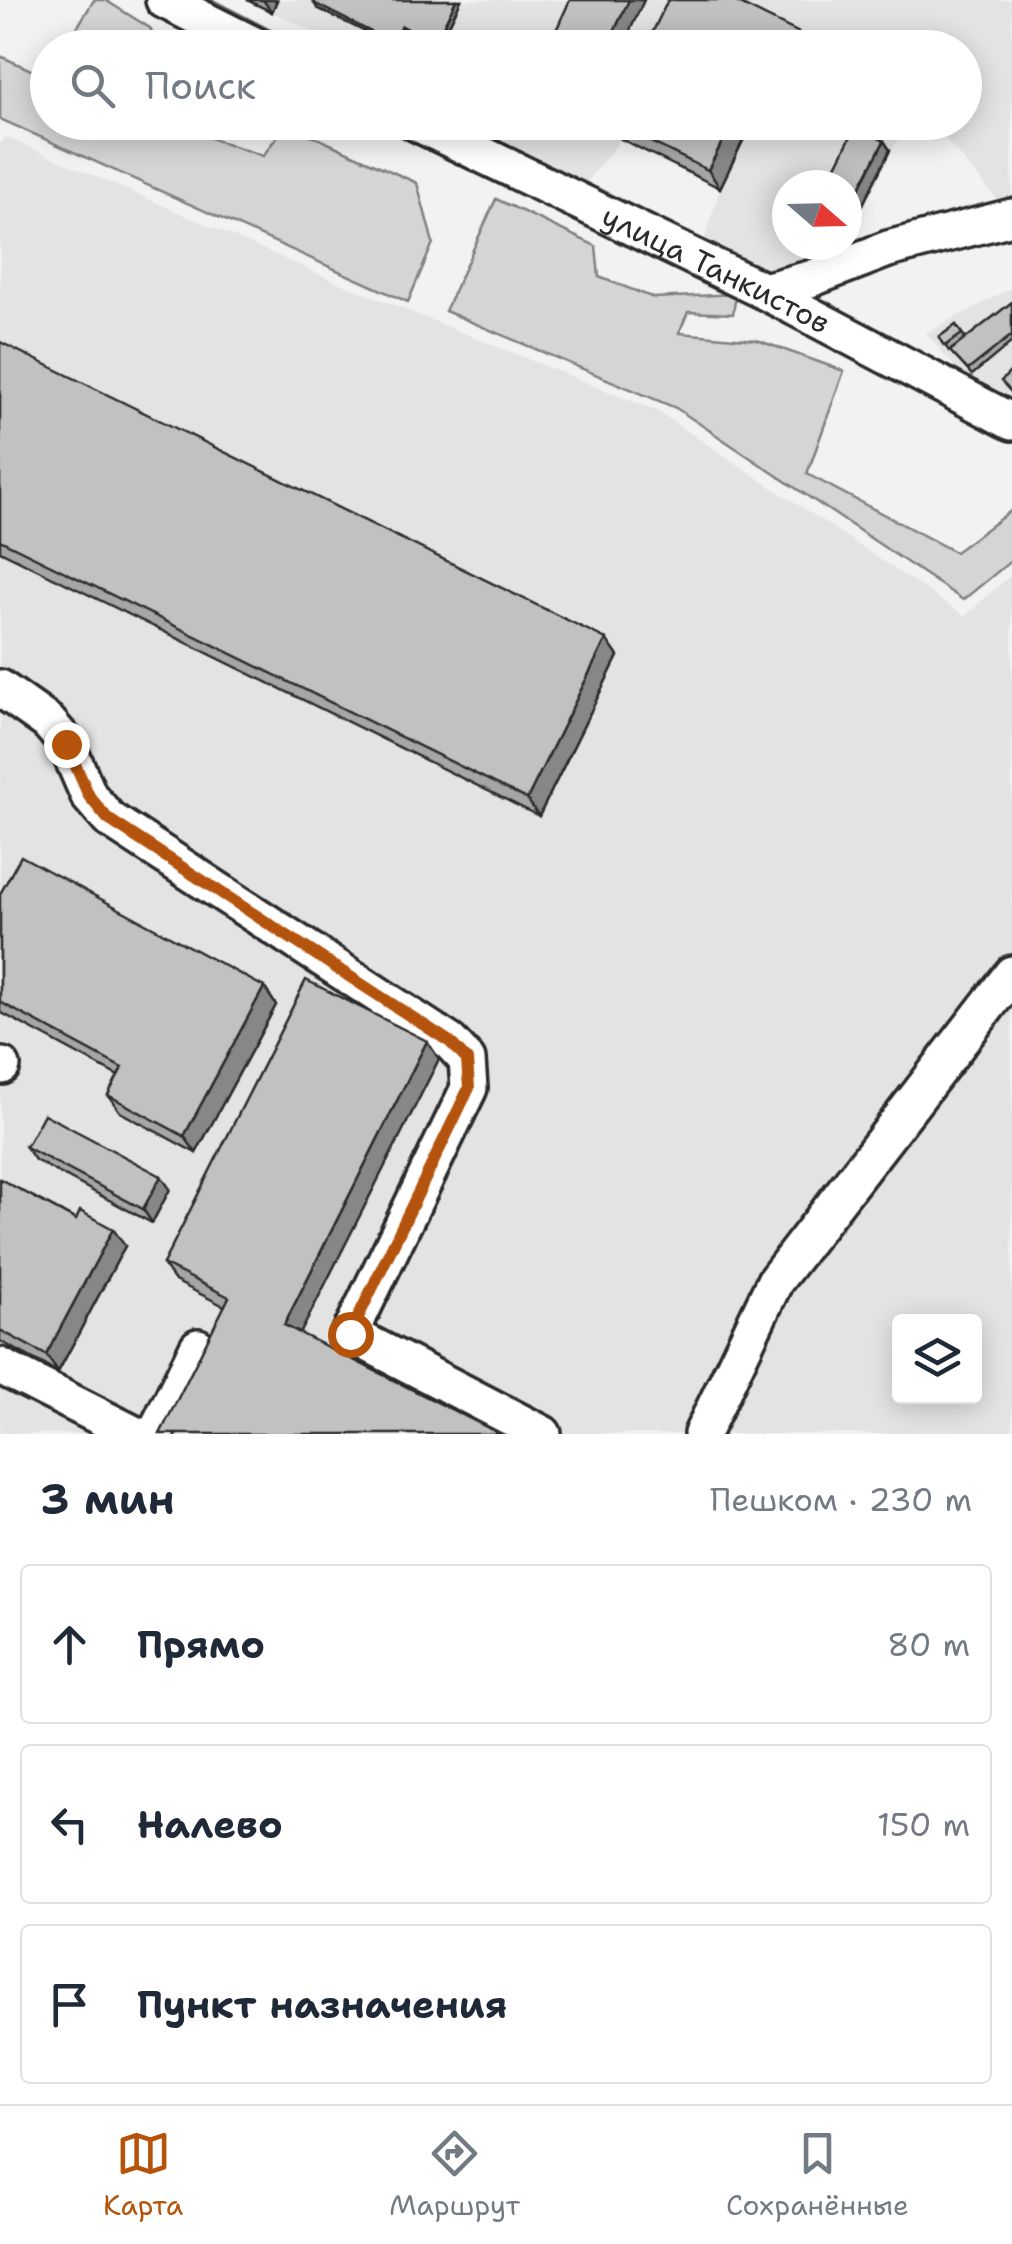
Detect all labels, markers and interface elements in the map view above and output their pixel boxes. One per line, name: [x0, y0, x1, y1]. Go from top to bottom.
search box: [30, 30, 982, 140]
icon: search: [65, 58, 120, 113]
text: Поиск: [145, 60, 256, 111]
north arrow: [772, 170, 862, 260]
street label: улица Танкистов: [595, 195, 837, 343]
route end: [44, 722, 90, 768]
route start: [328, 1312, 374, 1358]
map controls: [892, 1314, 982, 1404]
button: layers: [892, 1314, 982, 1404]
text: 3 мин: [40, 1471, 175, 1527]
text: Пешком · 230 m: [710, 1478, 972, 1521]
icon: ahead: [42, 1617, 97, 1672]
text: Прямо: [137, 1619, 265, 1670]
text: 80 m: [887, 1623, 970, 1666]
icon: left: [42, 1797, 97, 1852]
text: Налево: [137, 1799, 283, 1850]
text: 150 m: [877, 1803, 970, 1846]
icon: arrive: [42, 1977, 97, 2032]
text: Пункт назначения: [137, 1979, 507, 2030]
tab: Карта: [103, 2126, 183, 2224]
tab: Маршрут: [389, 2126, 520, 2224]
tab: Сохранённые: [726, 2126, 909, 2224]

